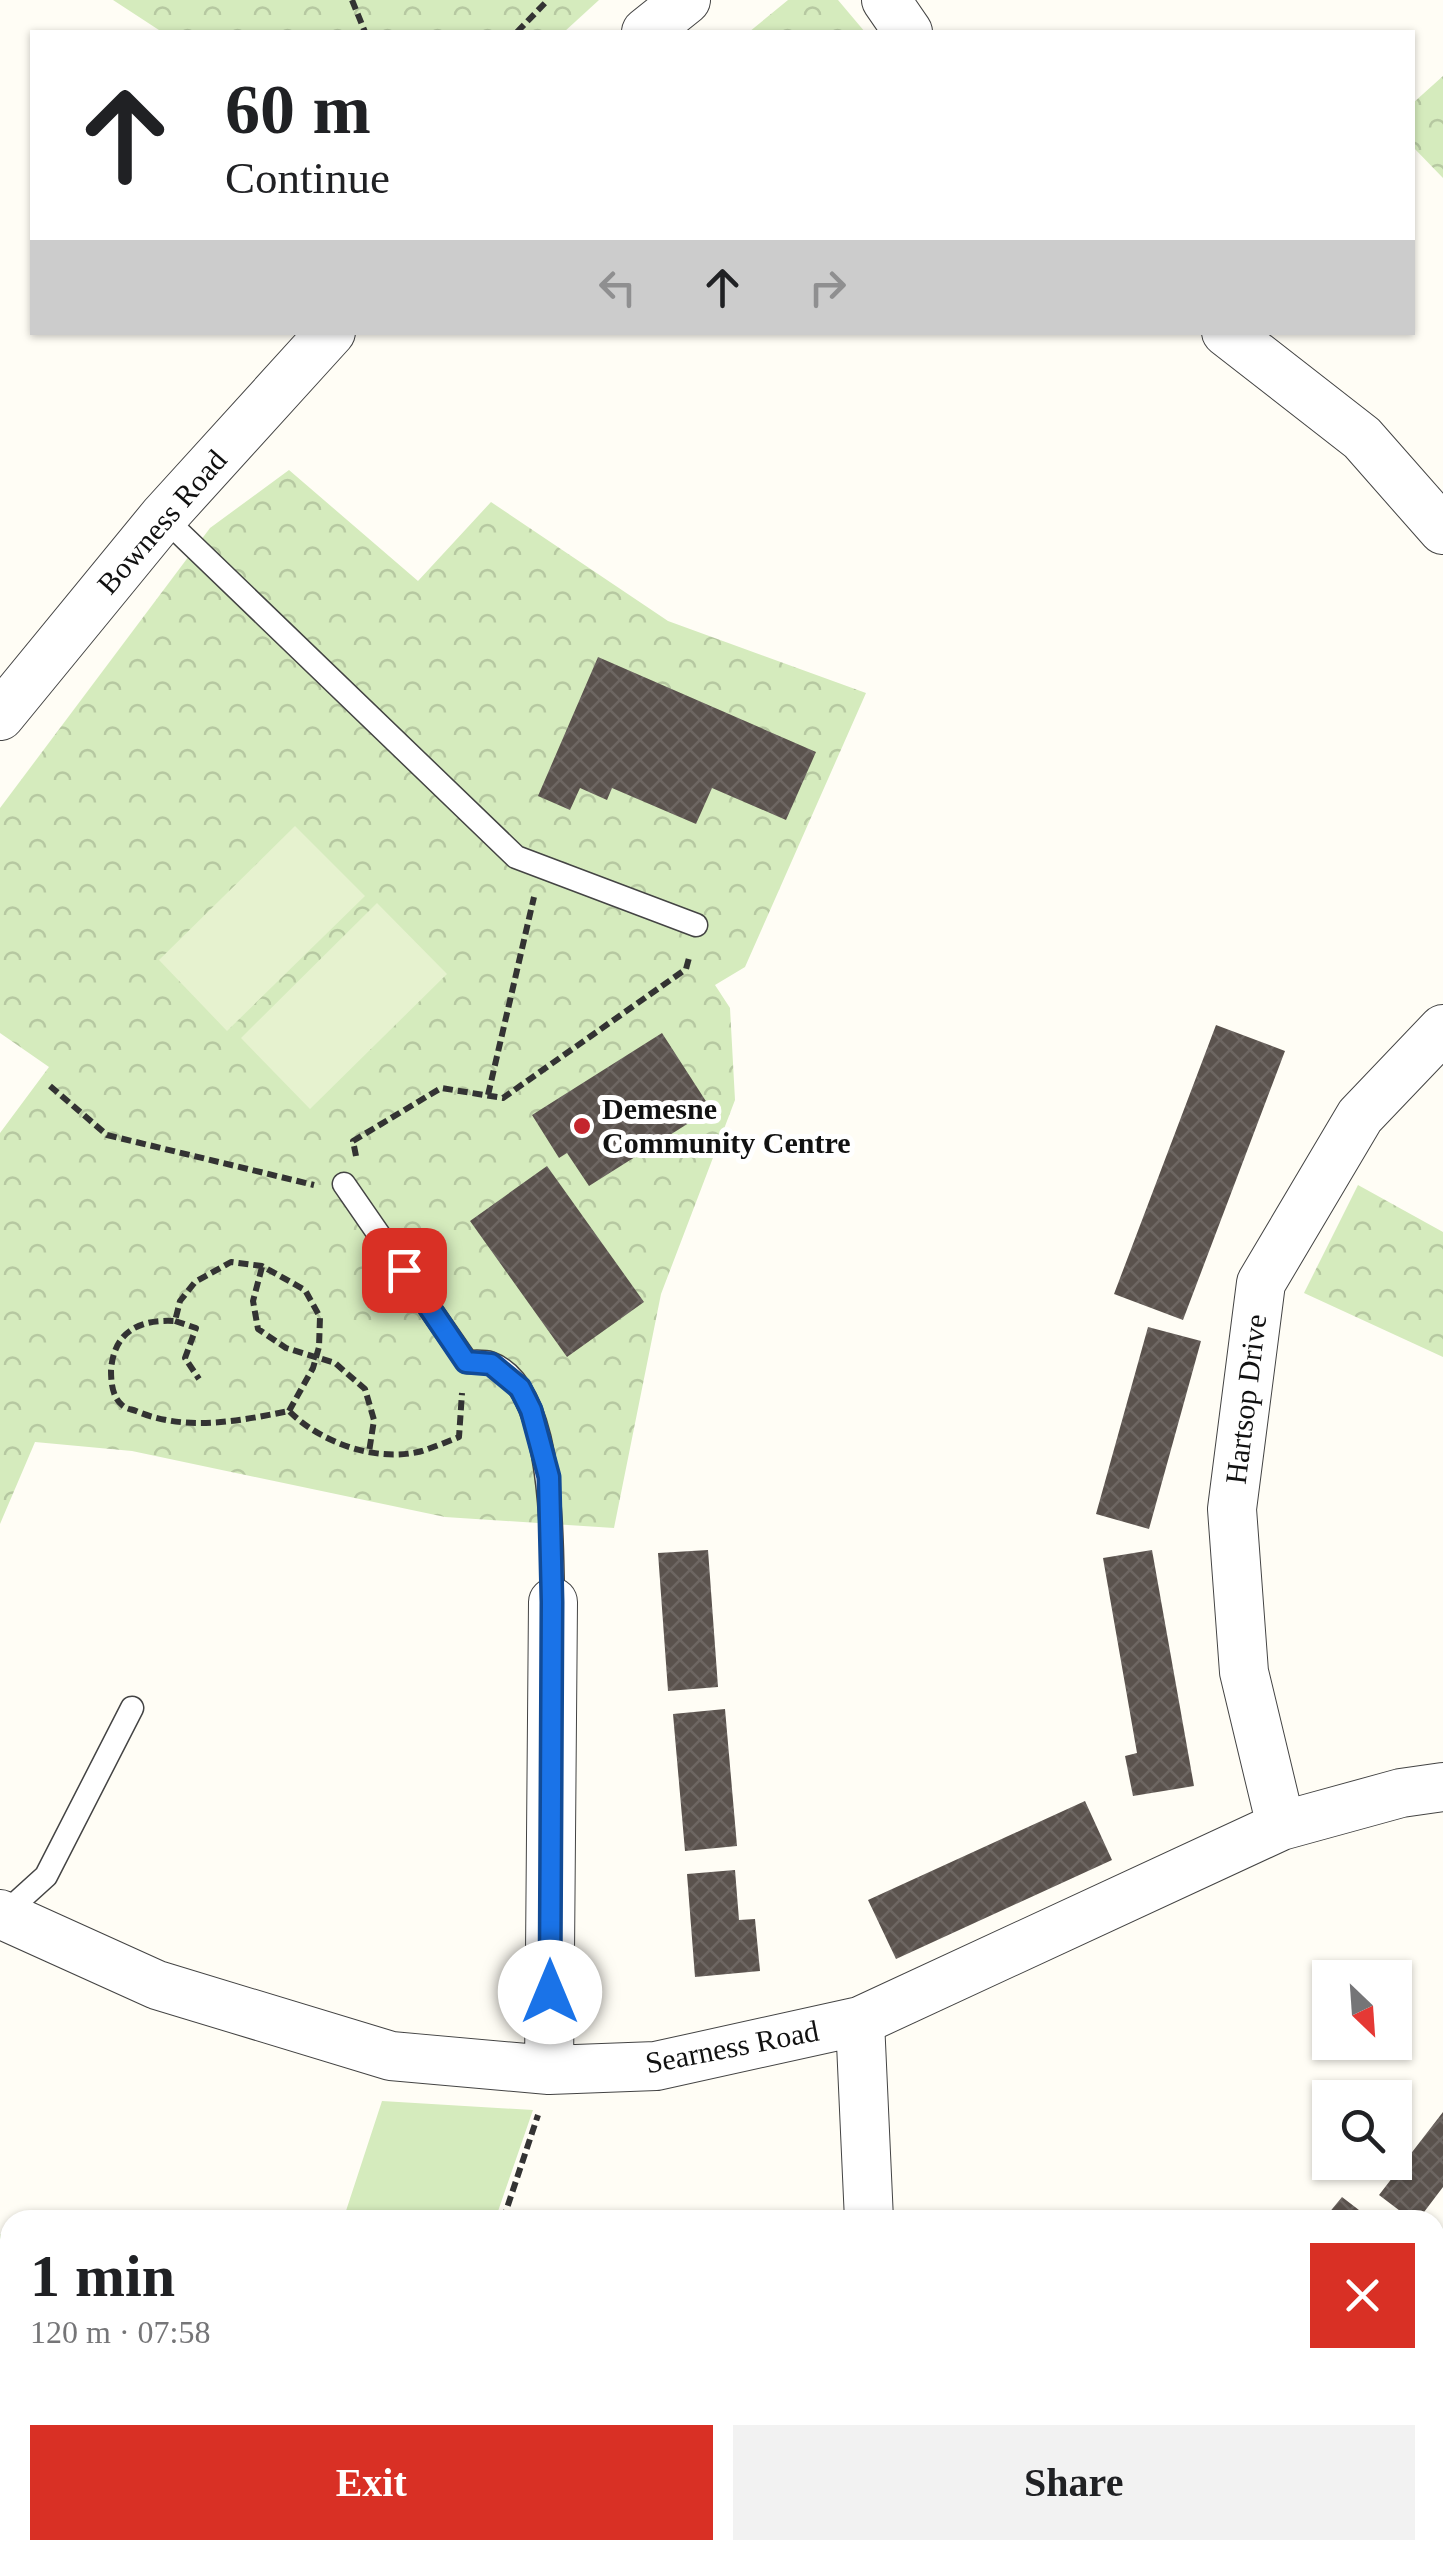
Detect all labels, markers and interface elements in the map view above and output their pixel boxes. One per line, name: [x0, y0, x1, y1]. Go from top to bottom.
icon: ahead: [60, 70, 190, 200]
text: 60 m: [225, 71, 371, 148]
text: Continue: [225, 153, 390, 203]
icon: left: [590, 260, 645, 315]
icon: ahead: [695, 260, 750, 315]
icon: right: [800, 260, 855, 315]
street label: Bowness Road: [90, 443, 233, 600]
place label: Demesne Community Centre: [602, 1092, 851, 1159]
marker: Demesne Community Centre: [571, 1115, 593, 1137]
pin: [362, 1228, 447, 1313]
icon: arrive: [377, 1243, 432, 1298]
street label: Hartsop Drive: [1219, 1312, 1272, 1486]
position arrow: [498, 1940, 602, 2044]
north arrow: [1312, 1960, 1412, 2060]
map controls: [1312, 1960, 1412, 2180]
street label: Searness Road: [642, 2014, 821, 2079]
button: search: [1312, 2080, 1412, 2180]
text: 1 min: [30, 2243, 175, 2309]
button: close: [1310, 2243, 1415, 2348]
text: 120 m · 07:58: [30, 2314, 210, 2350]
button: Exit: [30, 2425, 713, 2540]
button: Share: [733, 2425, 1415, 2540]

